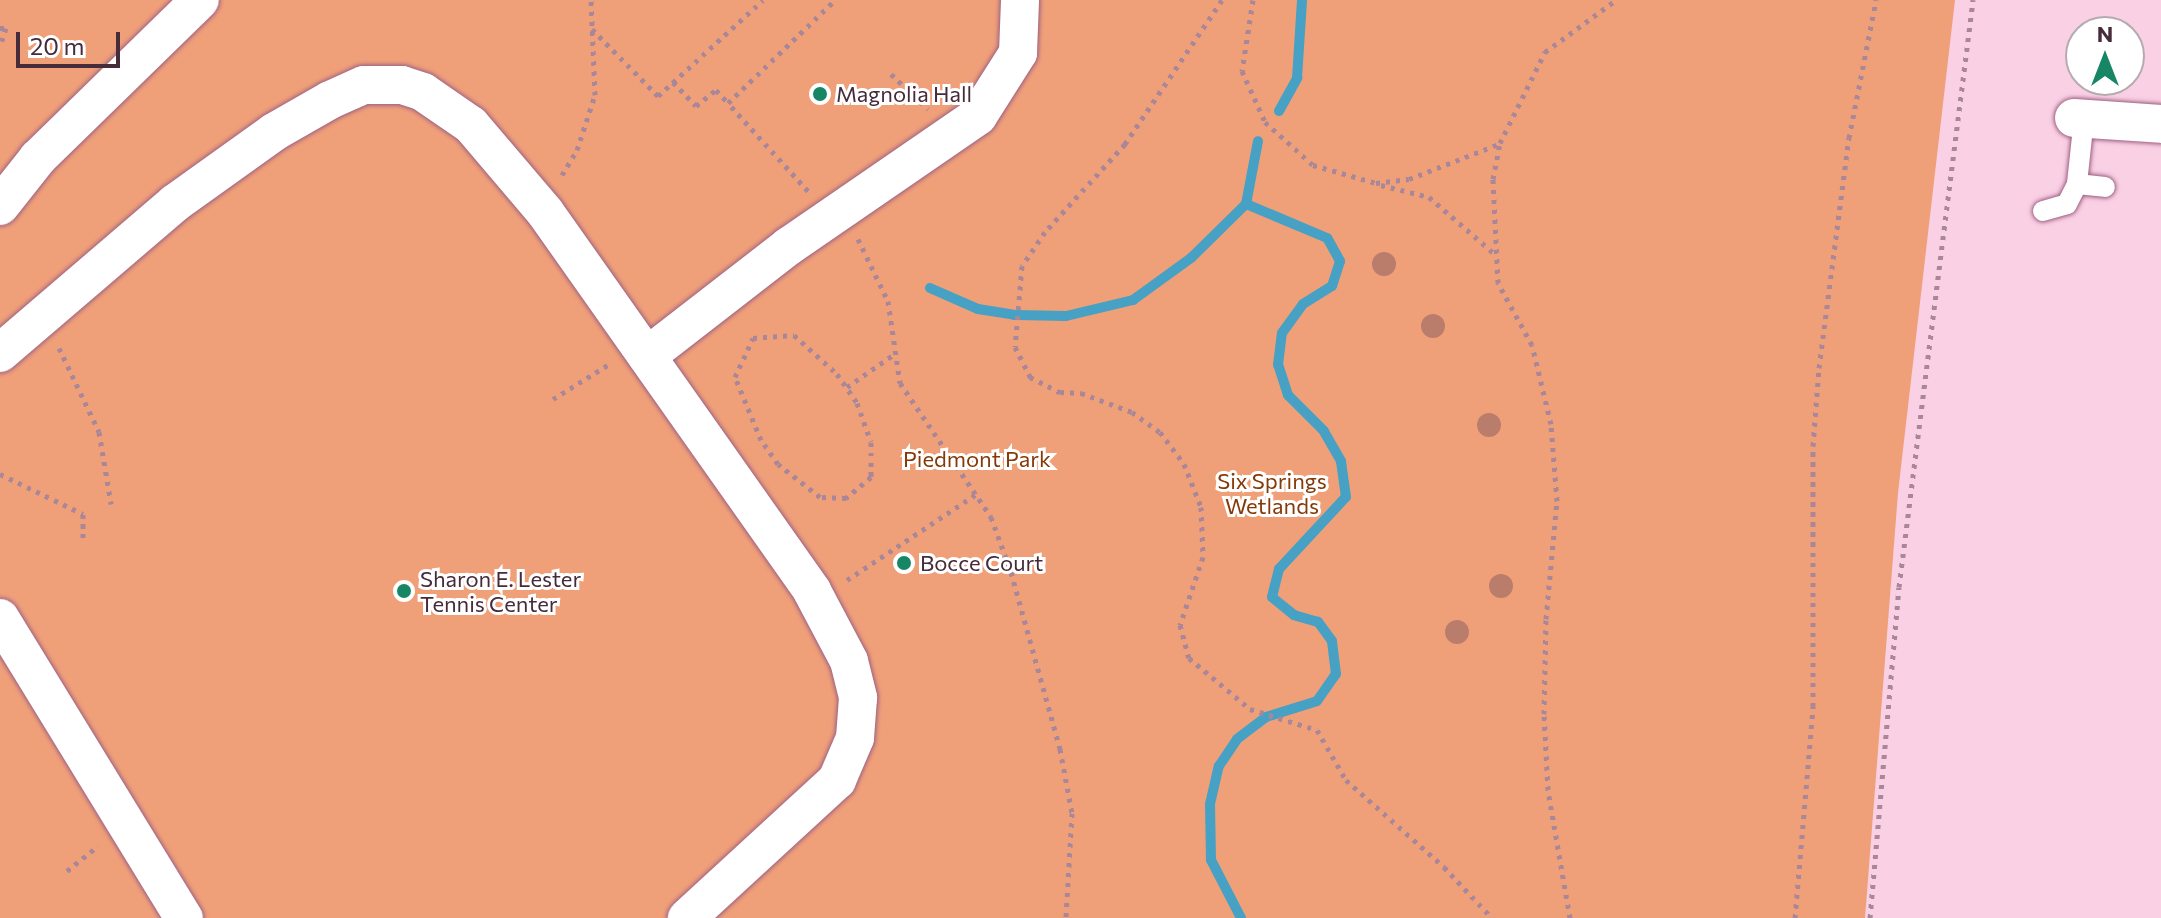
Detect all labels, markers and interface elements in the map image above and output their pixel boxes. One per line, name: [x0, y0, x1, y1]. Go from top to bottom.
scale bar: [20, 16, 124, 66]
north arrow: [2065, 16, 2145, 96]
text: N: [2097, 20, 2113, 47]
text: 20 m: [30, 31, 84, 60]
place label: Magnolia Hall: [836, 81, 972, 107]
marker: Magnolia Hall: [811, 85, 829, 103]
park label: Piedmont Park: [903, 446, 1051, 472]
park label: Six Springs Wetlands: [1217, 467, 1327, 518]
place label: Bocce Court: [920, 550, 1043, 576]
marker: Bocce Court: [895, 554, 913, 572]
place label: Sharon E. Lester Tennis Center: [420, 565, 581, 616]
marker: Sharon E. Lester Tennis Center: [395, 582, 413, 600]

